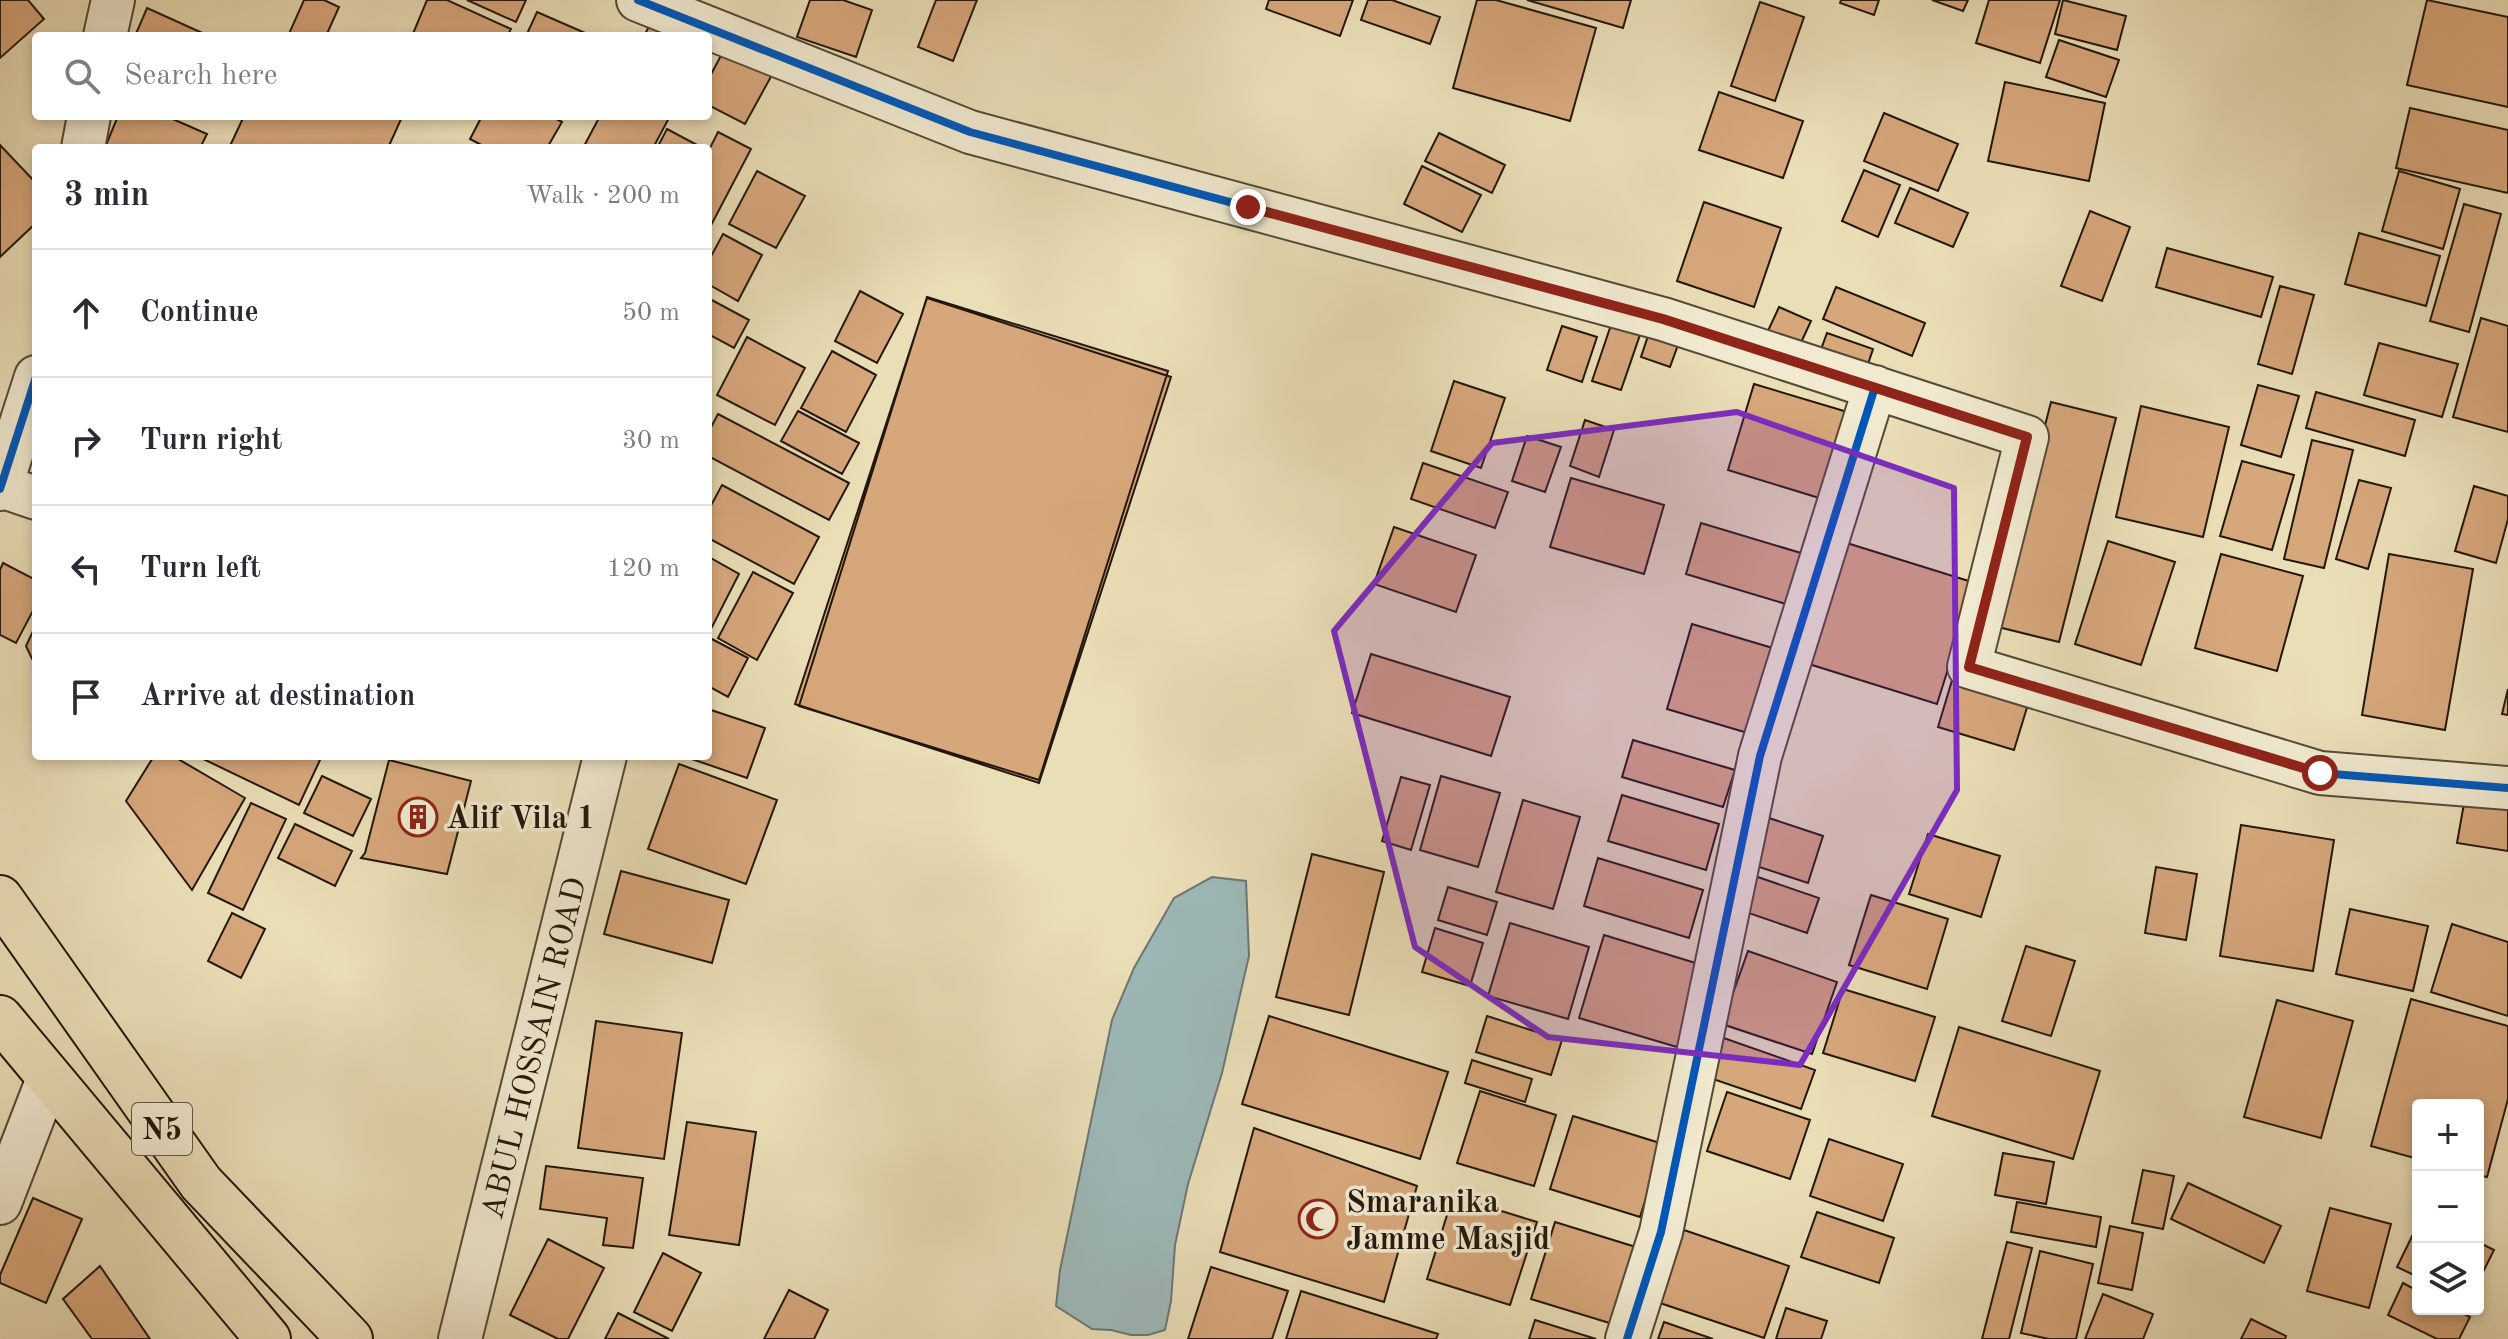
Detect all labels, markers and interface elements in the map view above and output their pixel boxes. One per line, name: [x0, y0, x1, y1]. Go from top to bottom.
search box: [32, 32, 712, 120]
icon: search: [60, 54, 104, 98]
text: Search here: [124, 61, 278, 91]
text: 3 min: [64, 179, 149, 213]
text: Walk · 200 m: [526, 183, 680, 209]
route end: [1230, 189, 1266, 225]
icon: ahead: [64, 291, 108, 335]
text: Continue: [140, 298, 259, 328]
text: 50 m: [622, 300, 680, 326]
icon: right: [64, 419, 108, 463]
text: Turn right: [140, 426, 282, 456]
text: 30 m: [622, 428, 680, 454]
icon: left: [64, 547, 108, 591]
text: Turn left: [140, 554, 261, 584]
text: 120 m: [607, 556, 680, 582]
icon: arrive: [64, 675, 108, 719]
text: Arrive at destination: [140, 682, 415, 712]
route start: [2302, 755, 2338, 791]
building icon: Alif Vila 1: [397, 796, 439, 838]
place label: Alif Vila 1: [446, 804, 595, 836]
street label: ABUL HOSSAIN ROAD: [478, 874, 594, 1223]
map controls: [2412, 1099, 2484, 1315]
button: +: [2412, 1099, 2484, 1171]
road number: N5: [132, 1103, 192, 1155]
button: −: [2412, 1171, 2484, 1243]
place label: Smaranika Jamme Masjid: [1346, 1188, 1550, 1257]
mosque icon: Smaranika Jamme Masjid: [1297, 1198, 1339, 1240]
button: layers: [2412, 1243, 2484, 1315]

